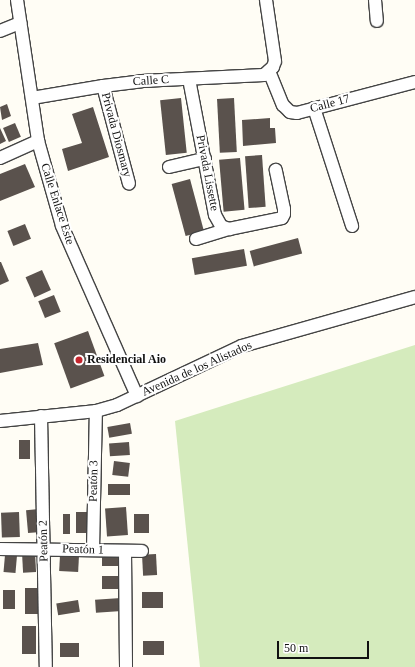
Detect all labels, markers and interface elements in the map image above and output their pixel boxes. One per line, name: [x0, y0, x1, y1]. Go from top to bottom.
street label: Calle C: [132, 73, 170, 89]
street label: Privada Diosmary: [98, 91, 134, 179]
street label: Calle 17: [309, 92, 351, 116]
street label: Privada Lissette: [193, 134, 221, 212]
street label: Calle Enlace Este: [37, 162, 77, 246]
street label: Avenida de los Alistados: [140, 338, 254, 400]
place label: Residencial Aio: [87, 353, 167, 367]
marker: Residencial Aio: [74, 355, 84, 365]
street label: Peatón 3: [86, 460, 102, 502]
street label: Peatón 2: [36, 520, 52, 562]
street label: Peatón 1: [62, 542, 104, 558]
scale bar: [279, 633, 371, 659]
text: 50 m: [284, 641, 308, 655]

